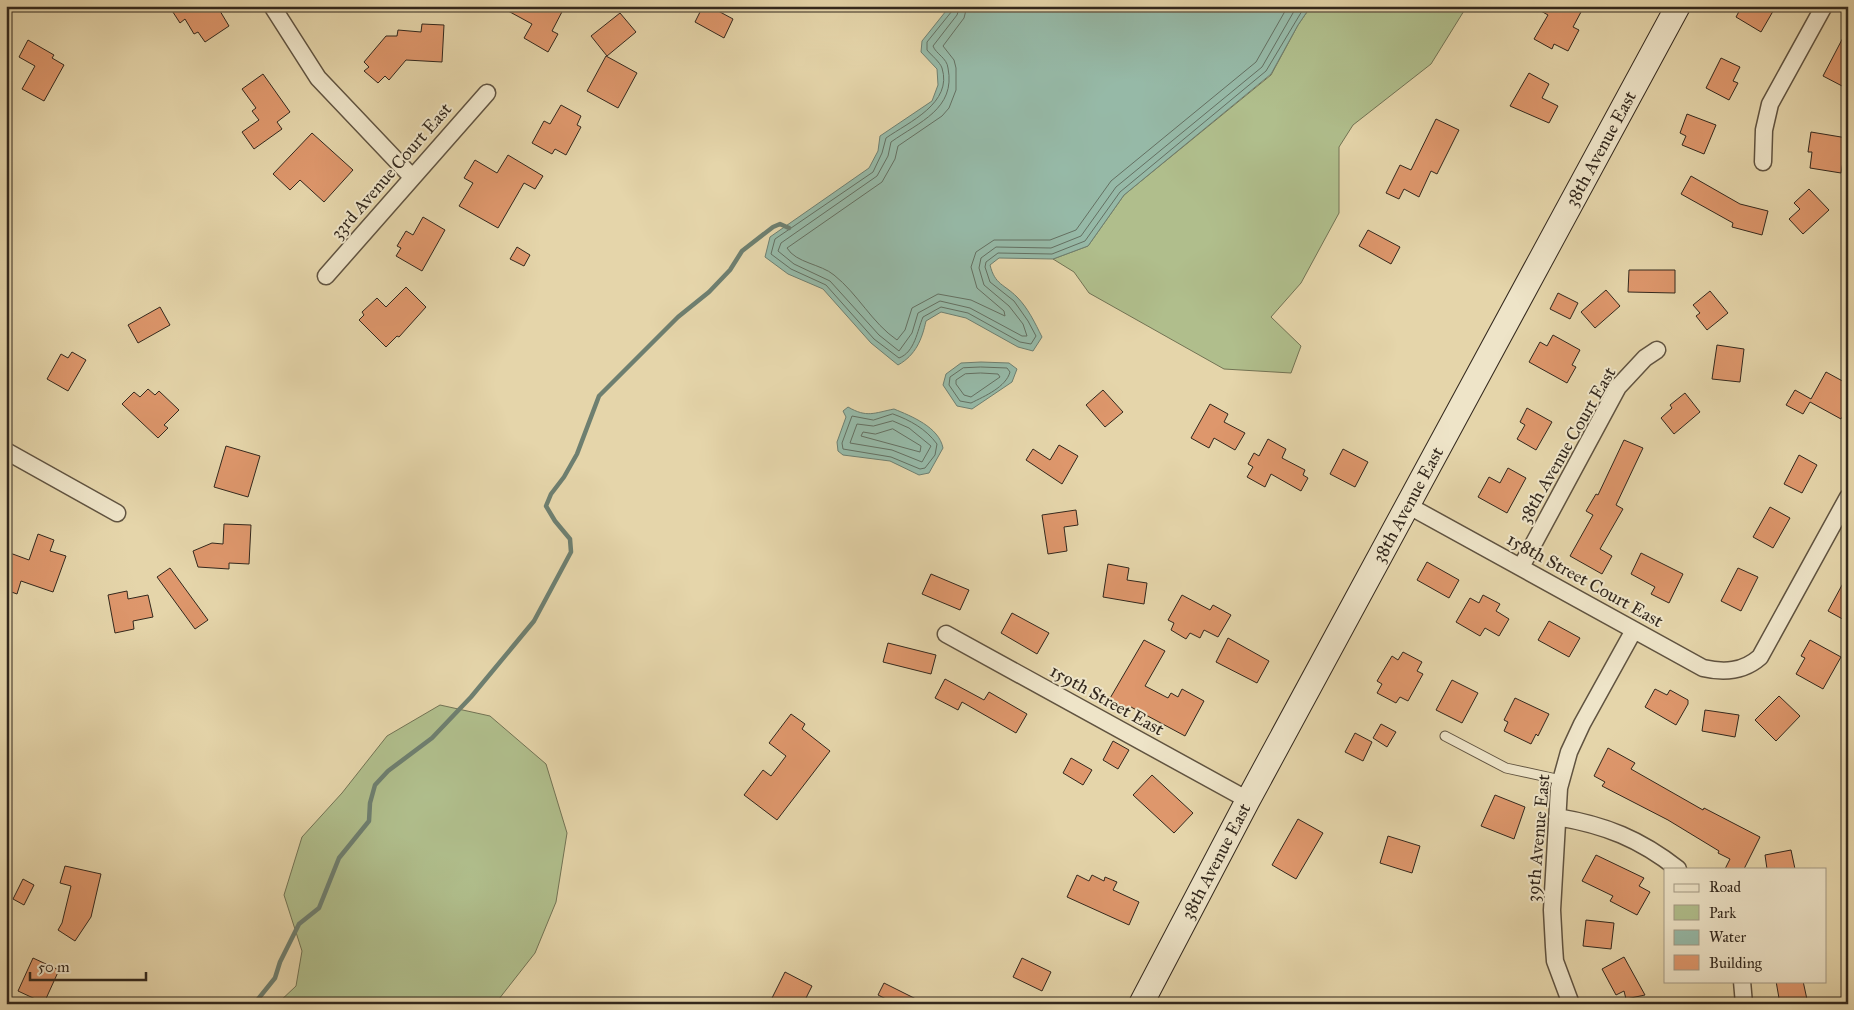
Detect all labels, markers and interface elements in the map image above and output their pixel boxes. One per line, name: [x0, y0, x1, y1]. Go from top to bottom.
street label: 38th Avenue East: [1560, 86, 1641, 210]
street label: 33rd Avenue Court East: [326, 98, 457, 244]
street label: 38th Avenue Court East: [1513, 363, 1621, 527]
street label: 38th Avenue East: [1368, 443, 1448, 567]
street label: 158th Street Court East: [1503, 528, 1668, 632]
street label: 159th Street East: [1046, 660, 1169, 741]
street label: 39th Avenue East: [1521, 772, 1555, 903]
street label: 38th Avenue East: [1176, 799, 1256, 923]
legend: [1664, 868, 1826, 982]
text: Road: [1709, 878, 1741, 896]
text: Park: [1709, 904, 1736, 922]
text: Water: [1709, 928, 1746, 946]
scale bar: [30, 950, 146, 982]
text: Building: [1709, 954, 1763, 972]
text: 50 m: [38, 958, 70, 976]

